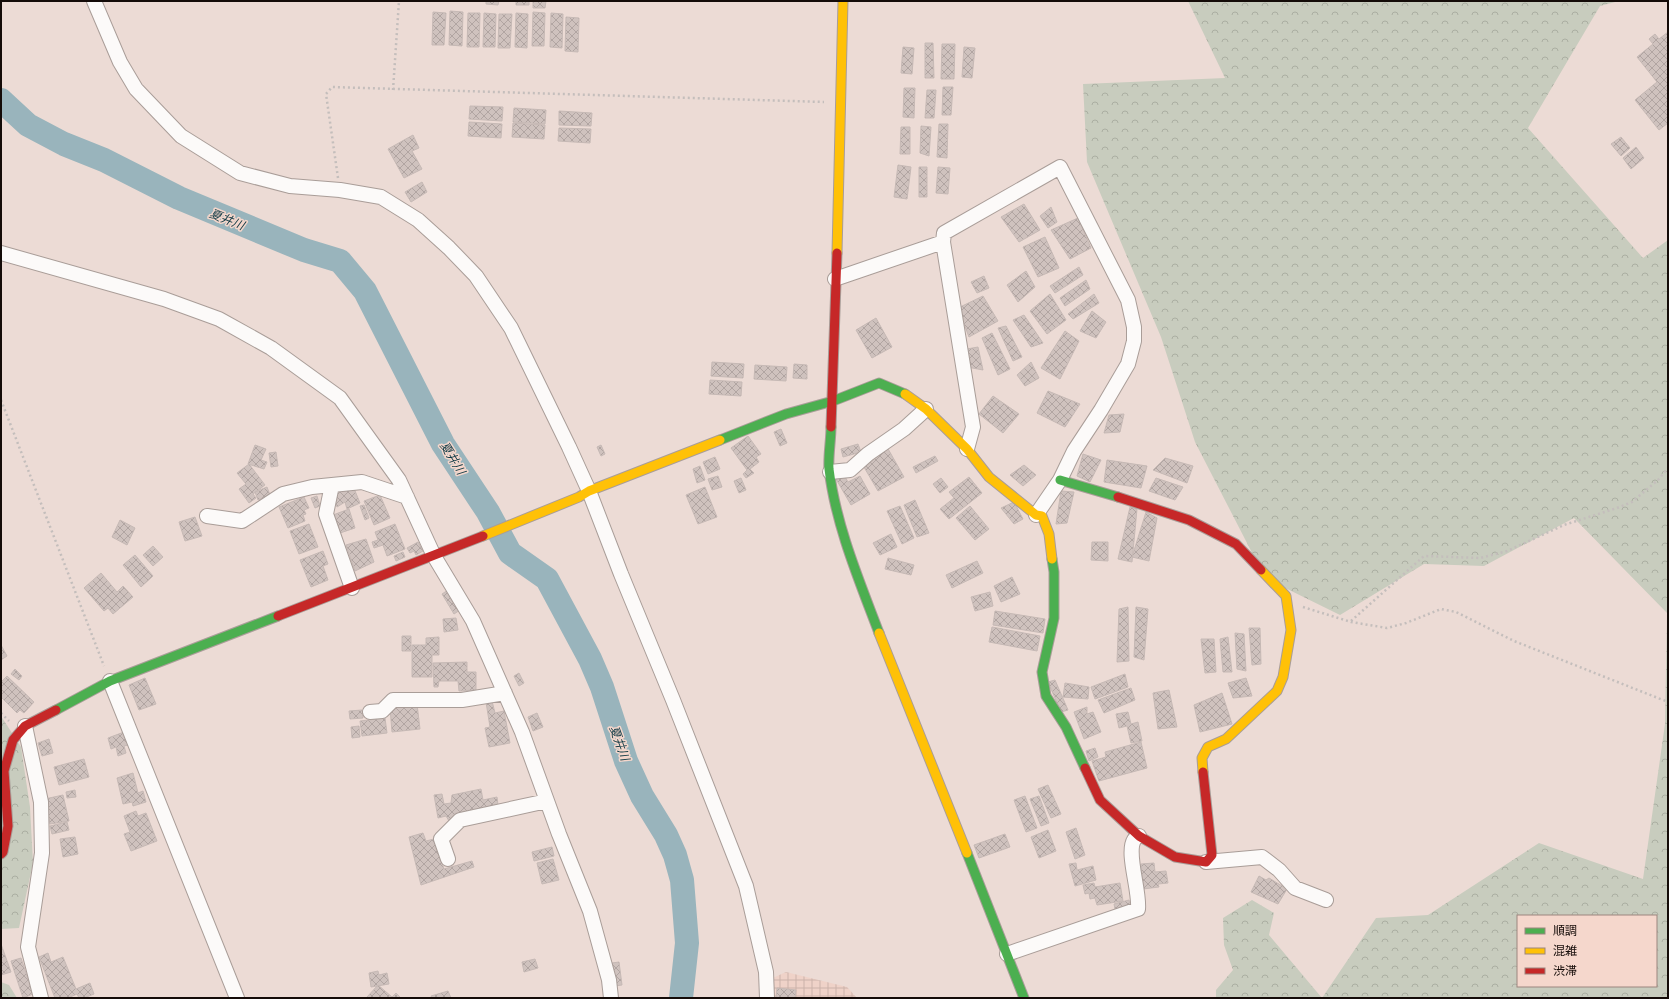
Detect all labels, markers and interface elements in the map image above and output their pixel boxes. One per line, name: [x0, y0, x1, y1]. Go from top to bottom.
water label: 夏井川: [207, 204, 249, 234]
water label: 夏井川: [436, 438, 471, 479]
water label: 夏井川: [606, 723, 635, 765]
legend: [1517, 915, 1657, 987]
text: 順調: [1553, 922, 1577, 939]
text: 混雑: [1553, 942, 1577, 959]
text: 渋滞: [1553, 962, 1577, 979]

